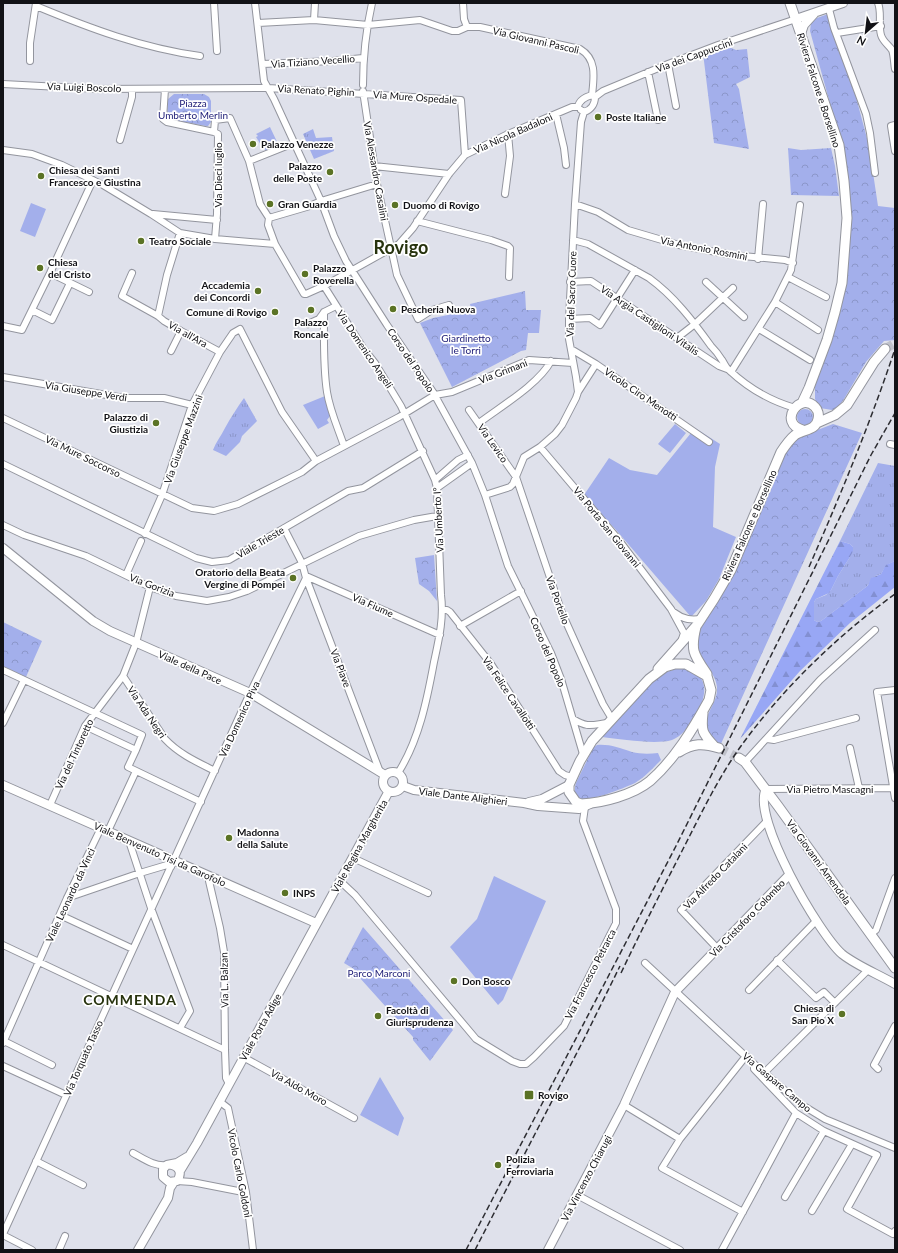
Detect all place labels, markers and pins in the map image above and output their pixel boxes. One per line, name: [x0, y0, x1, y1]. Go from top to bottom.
place label: Poste Italiane: [606, 111, 667, 123]
marker: Poste Italiane: [593, 112, 603, 122]
place label: Palazzo Venezze: [261, 138, 334, 150]
marker: Palazzo Venezze: [248, 139, 258, 149]
place label: Palazzo delle Poste: [273, 160, 323, 184]
place label: Chiesa dei Santi Francesco e Giustina: [49, 164, 141, 188]
marker: Palazzo delle Poste: [325, 167, 335, 177]
marker: Chiesa dei Santi Francesco e Giustina: [36, 171, 46, 181]
place label: Gran Guardia: [278, 198, 337, 210]
marker: Gran Guardia: [265, 199, 275, 209]
place label: Duomo di Rovigo: [403, 199, 480, 211]
marker: Duomo di Rovigo: [390, 200, 400, 210]
place label: Teatro Sociale: [149, 235, 212, 247]
marker: Teatro Sociale: [136, 236, 146, 246]
place label: Chiesa del Cristo: [48, 256, 91, 280]
place label: Palazzo Roverella: [313, 262, 354, 286]
marker: Chiesa del Cristo: [35, 263, 45, 273]
marker: Palazzo Roverella: [300, 269, 310, 279]
place label: Accademia dei Concordi: [194, 279, 250, 303]
marker: Accademia dei Concordi: [253, 286, 263, 296]
place label: Pescheria Nuova: [401, 303, 475, 315]
marker: Pescheria Nuova: [388, 304, 398, 314]
marker: Palazzo Roncale: [306, 305, 316, 315]
place label: Comune di Rovigo: [186, 306, 267, 318]
marker: Comune di Rovigo: [270, 307, 280, 317]
place label: Palazzo Roncale: [293, 316, 329, 340]
place label: Palazzo di Giustizia: [104, 411, 148, 435]
marker: Palazzo di Giustizia: [151, 418, 161, 428]
place label: Oratorio della Beata Vergine di Pompei: [195, 566, 285, 590]
marker: Oratorio della Beata Vergine di Pompei: [288, 573, 298, 583]
place label: Madonna della Salute: [237, 826, 289, 850]
marker: Madonna della Salute: [224, 833, 234, 843]
place label: INPS: [293, 887, 316, 899]
marker: INPS: [280, 888, 290, 898]
place label: Don Bosco: [462, 975, 511, 987]
marker: Don Bosco: [449, 976, 459, 986]
place label: Chiesa di San Pio X: [792, 1002, 834, 1026]
place label: Facoltà di Giurisprudenza: [386, 1004, 453, 1028]
marker: Chiesa di San Pio X: [837, 1009, 847, 1019]
marker: Facoltà di Giurisprudenza: [373, 1011, 383, 1021]
marker: Rovigo: [523, 1089, 535, 1101]
place label: Rovigo: [538, 1089, 569, 1101]
place label: Polizia Ferroviaria: [506, 1153, 554, 1177]
marker: Polizia Ferroviaria: [493, 1160, 503, 1170]

